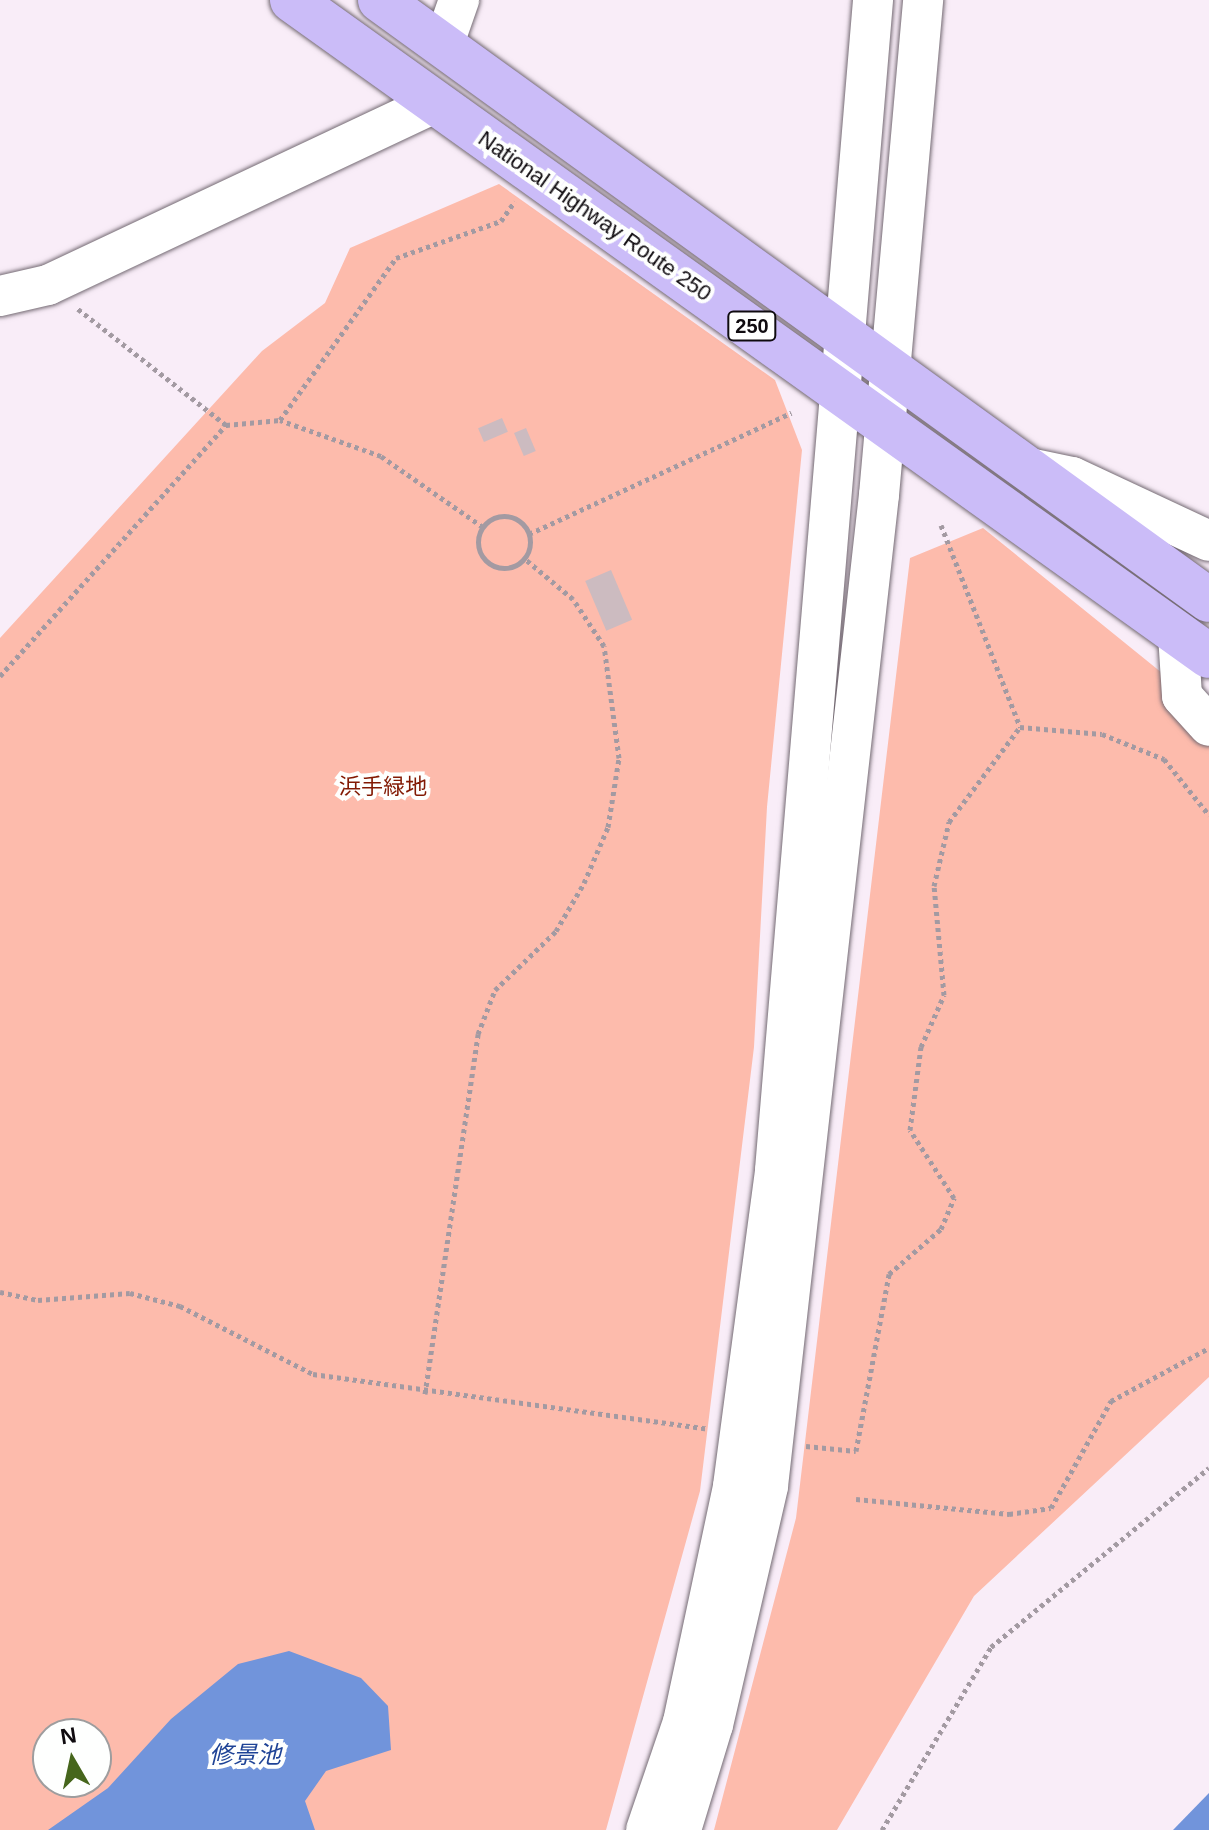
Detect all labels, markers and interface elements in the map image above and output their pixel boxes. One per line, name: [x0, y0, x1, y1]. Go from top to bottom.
street label: National Highway Route 250: [473, 125, 717, 307]
road number: 250: [726, 310, 778, 342]
park label: 浜手緑地: [339, 774, 427, 800]
north arrow: [32, 1718, 112, 1798]
text: N: [59, 1722, 78, 1749]
water label: 修景池: [209, 1741, 281, 1769]

